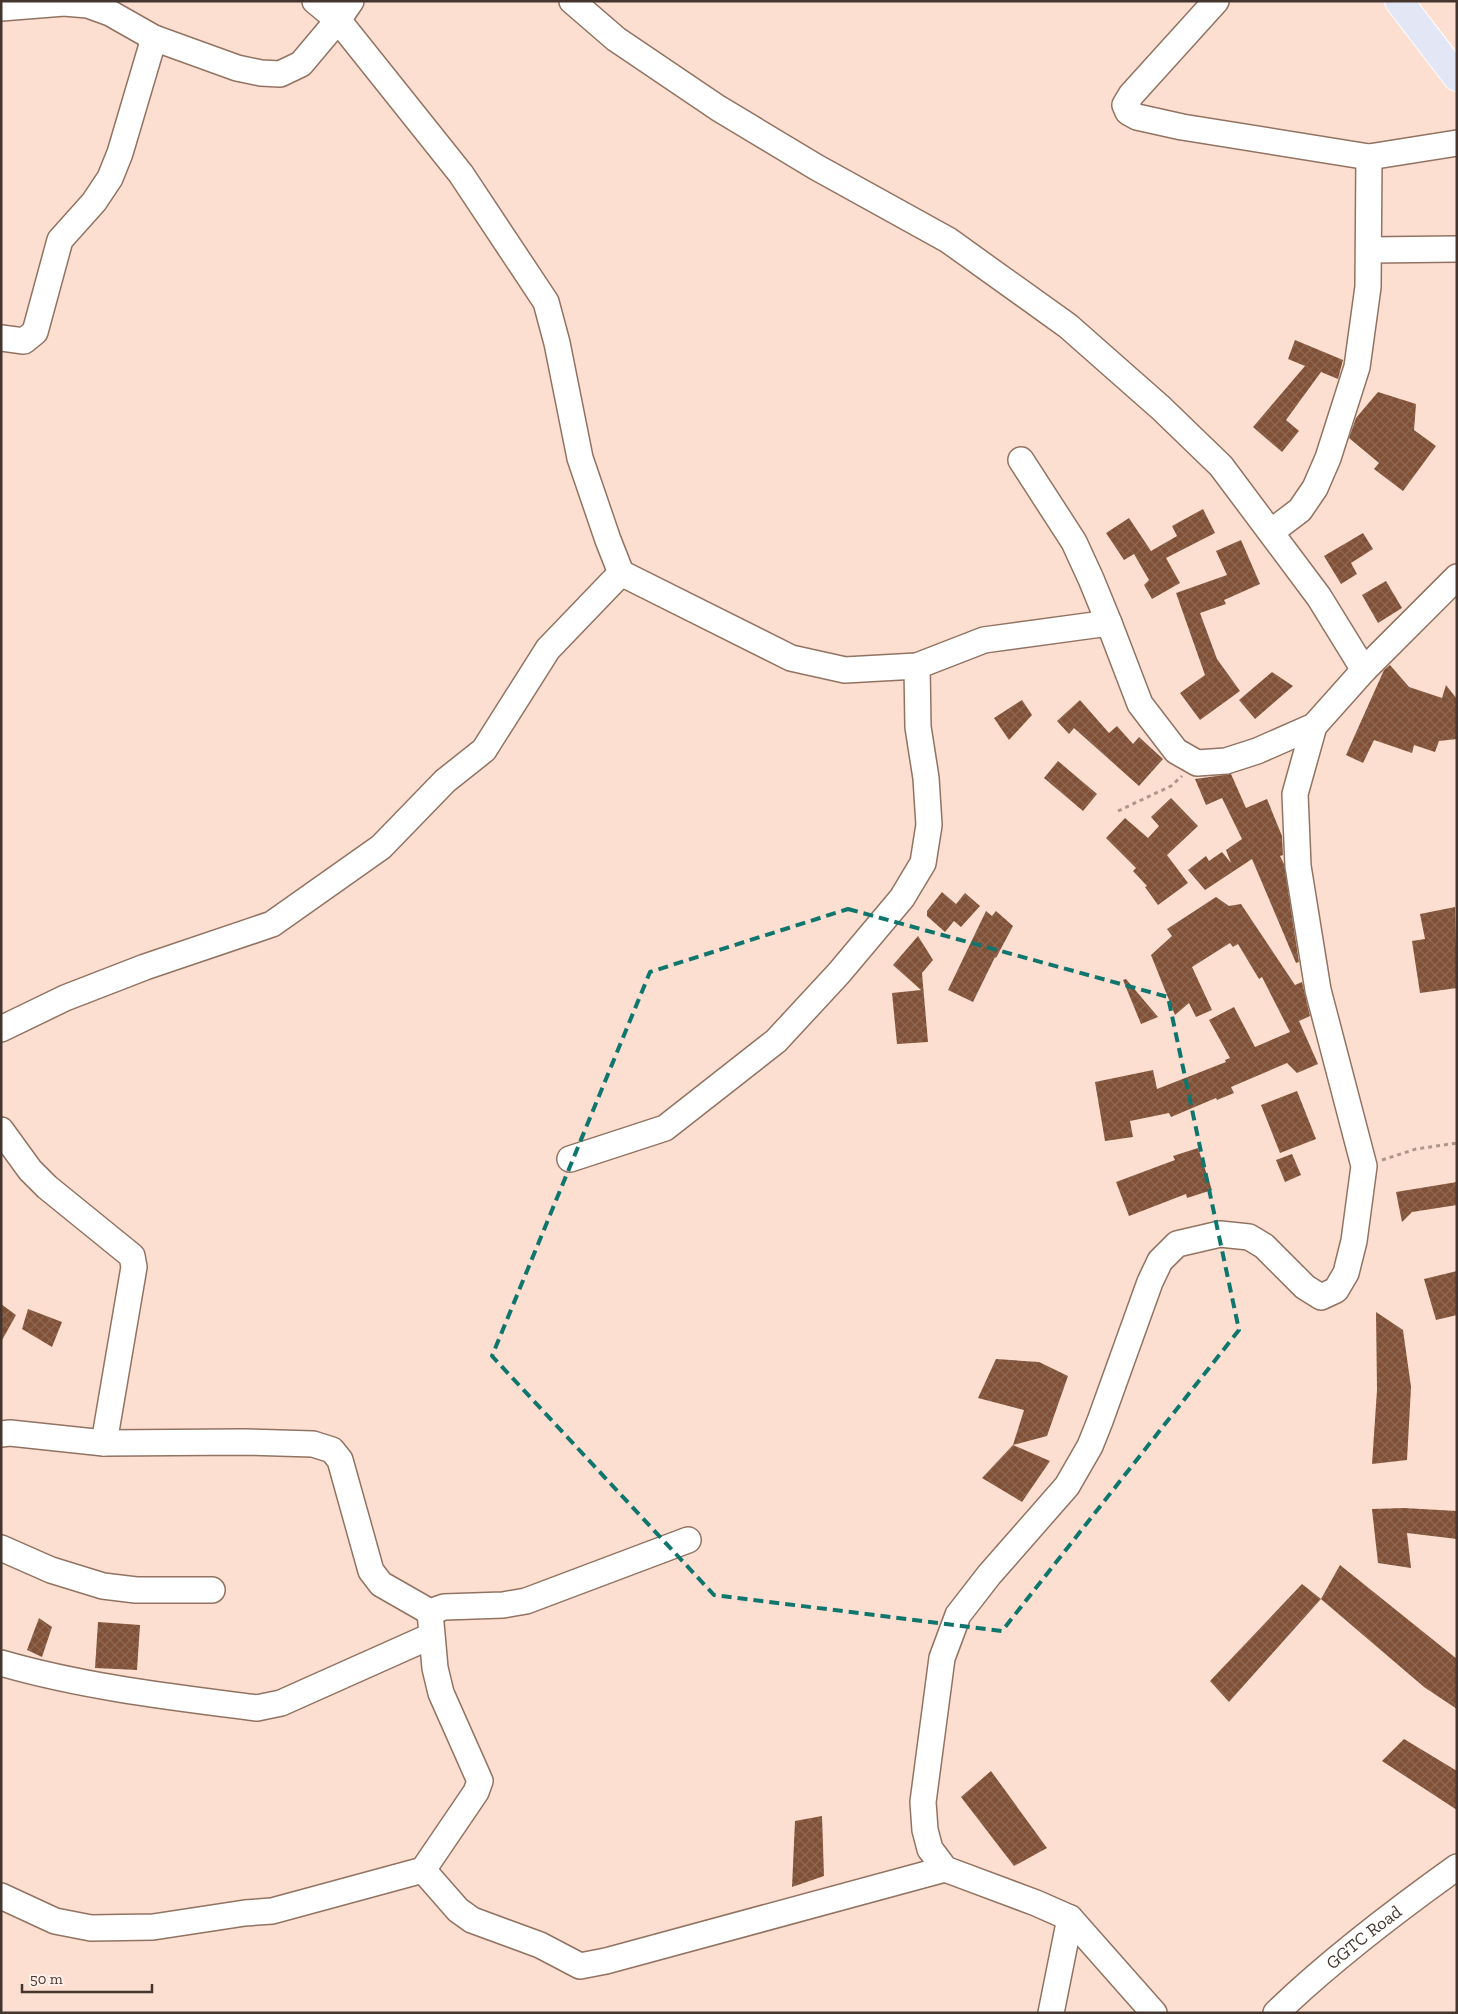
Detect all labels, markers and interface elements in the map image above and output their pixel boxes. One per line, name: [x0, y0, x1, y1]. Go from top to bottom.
street label: GGTC Road: [1321, 1900, 1406, 1974]
scale bar: [22, 1962, 152, 1994]
text: 50 m: [30, 1970, 63, 1988]

